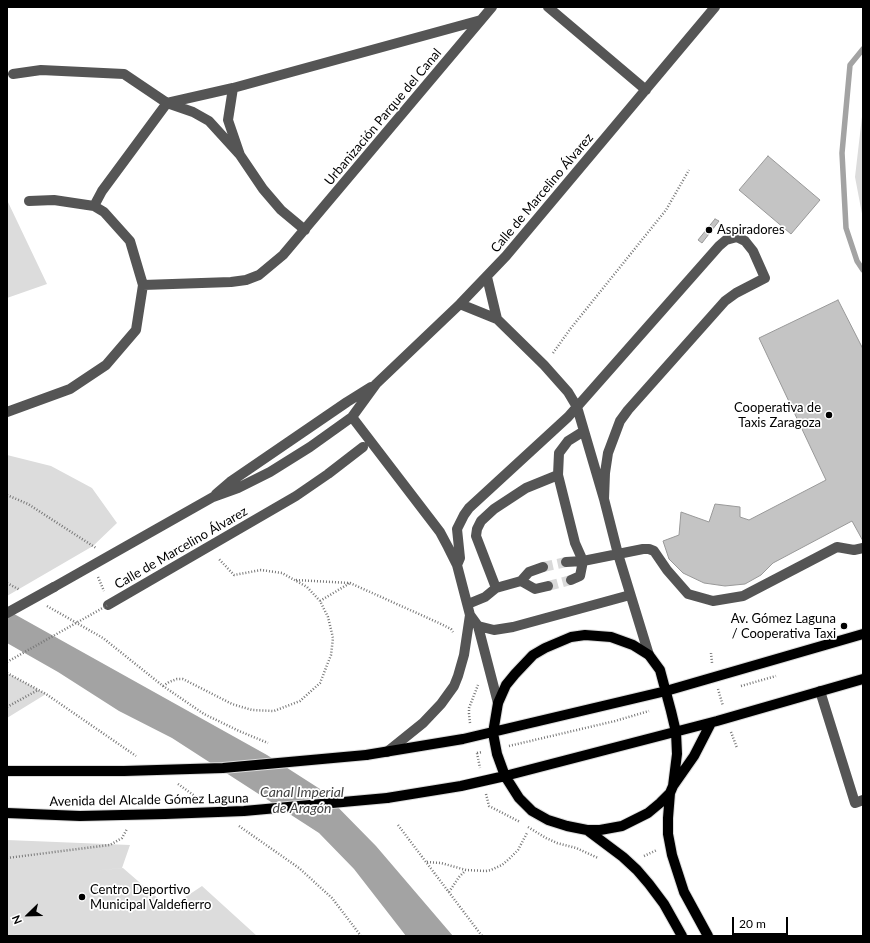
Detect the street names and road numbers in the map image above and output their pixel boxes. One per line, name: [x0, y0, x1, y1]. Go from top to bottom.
street label: Urbanización Parque del Canal: [321, 46, 445, 188]
street label: Calle de Marcelino Álvarez: [488, 130, 596, 256]
street label: Calle de Marcelino Álvarez: [112, 504, 250, 592]
street label: Avenida del Alcalde Gómez Laguna: [49, 790, 249, 810]

